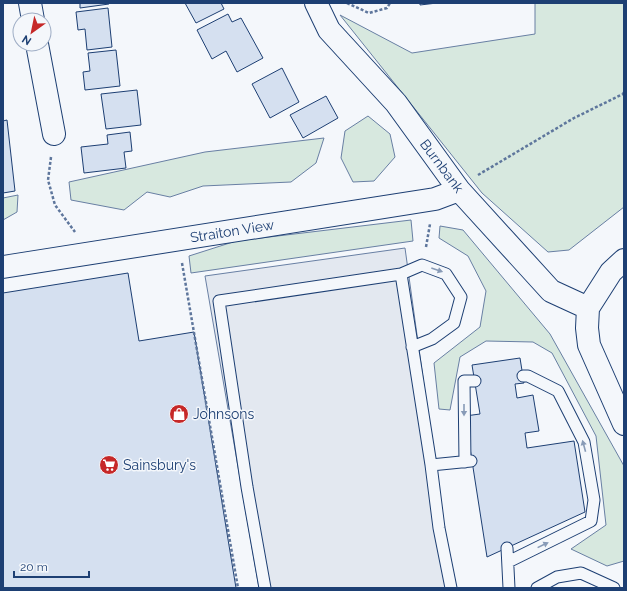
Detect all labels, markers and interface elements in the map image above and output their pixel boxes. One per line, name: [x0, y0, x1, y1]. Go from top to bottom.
north arrow: [12, 12, 52, 52]
text: N: [20, 32, 34, 48]
street label: Burnbank: [417, 136, 468, 196]
street label: Straiton View: [189, 216, 276, 246]
one-way arrow: [432, 268, 444, 274]
shop icon: Johnsons: [168, 403, 190, 425]
one-way arrow: [461, 404, 467, 417]
place label: Johnsons: [193, 406, 255, 422]
one-way arrow: [581, 440, 587, 452]
supermarket icon: Sainsbury's: [98, 454, 120, 476]
place label: Sainsbury's: [123, 457, 196, 473]
one-way arrow: [537, 542, 549, 548]
scale bar: [14, 553, 89, 579]
text: 20 m: [20, 560, 48, 574]

